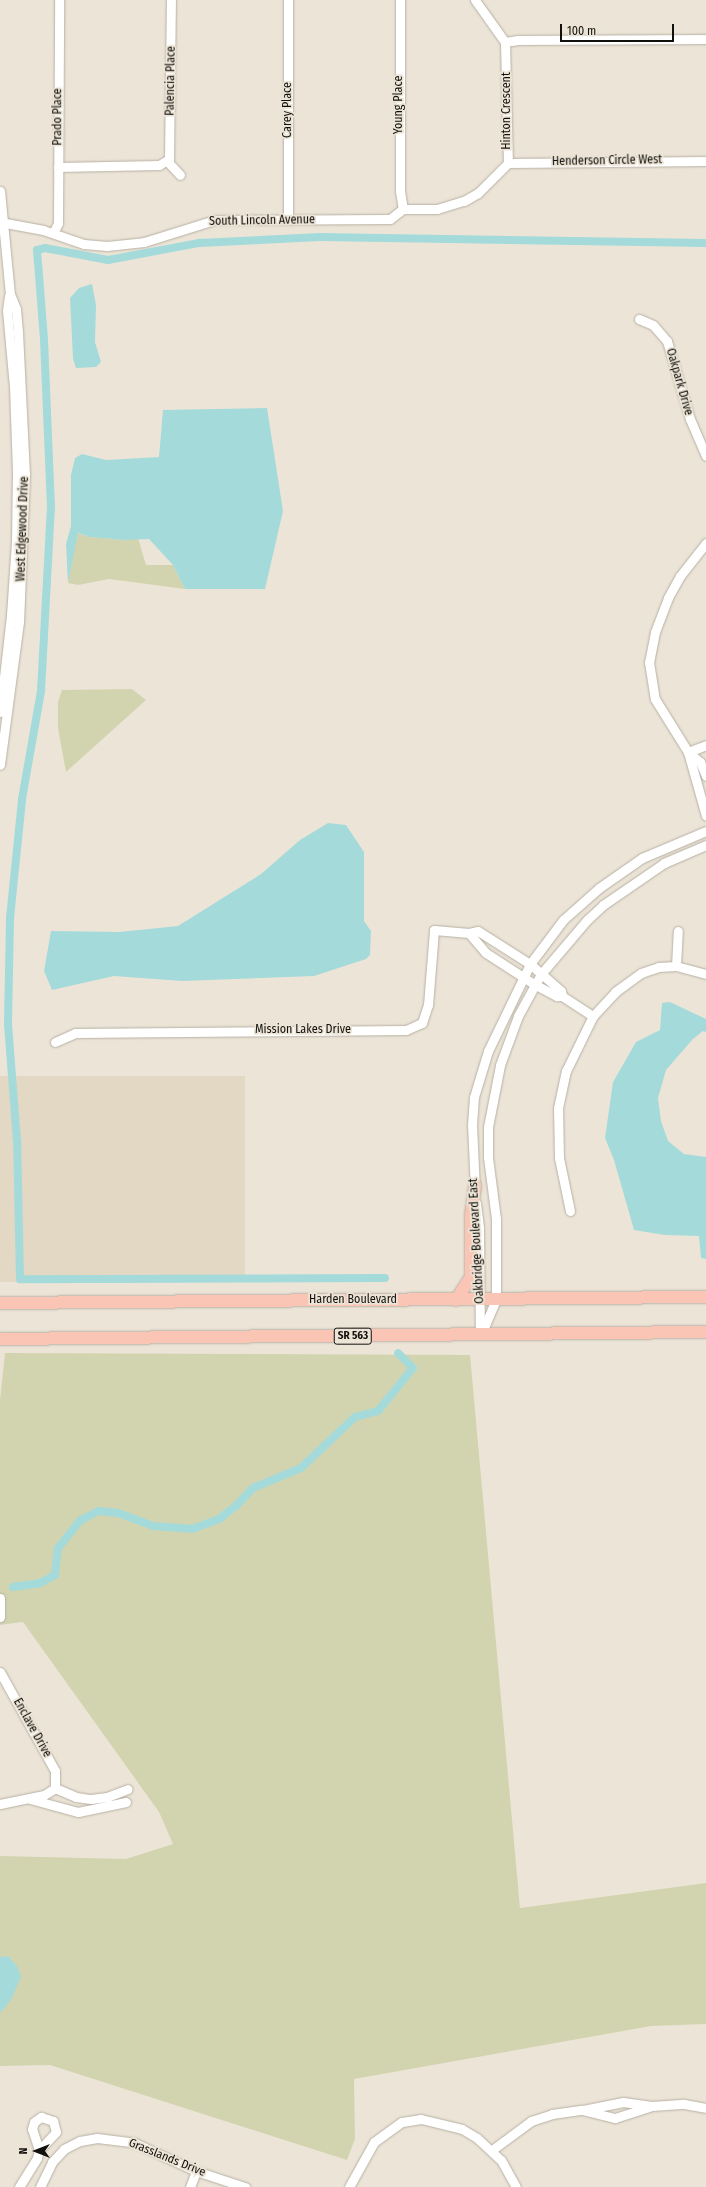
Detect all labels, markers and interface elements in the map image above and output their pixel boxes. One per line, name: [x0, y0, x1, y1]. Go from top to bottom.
scale bar: [562, 16, 676, 42]
text: 100 m: [567, 24, 596, 38]
street label: Palencia Place: [163, 46, 179, 116]
street label: Hinton Crescent: [500, 72, 514, 150]
street label: Young Place: [392, 76, 406, 134]
street label: Carey Place: [281, 82, 295, 138]
street label: Prado Place: [51, 88, 65, 146]
street label: Henderson Circle West: [552, 153, 662, 169]
street label: South Lincoln Avenue: [209, 213, 315, 229]
street label: Oakpark Drive: [663, 347, 695, 417]
street label: West Edgewood Drive: [14, 476, 32, 582]
street label: Mission Lakes Drive: [255, 1023, 351, 1037]
street label: Oakbridge Boulevard East: [467, 1178, 487, 1304]
street label: Harden Boulevard: [309, 1293, 397, 1307]
road number: SR 563: [333, 1327, 373, 1345]
street label: Enclave Drive: [10, 1696, 54, 1760]
north arrow: [16, 2131, 56, 2171]
street label: Grasslands Drive: [126, 2136, 208, 2180]
text: N: [17, 2148, 30, 2154]

